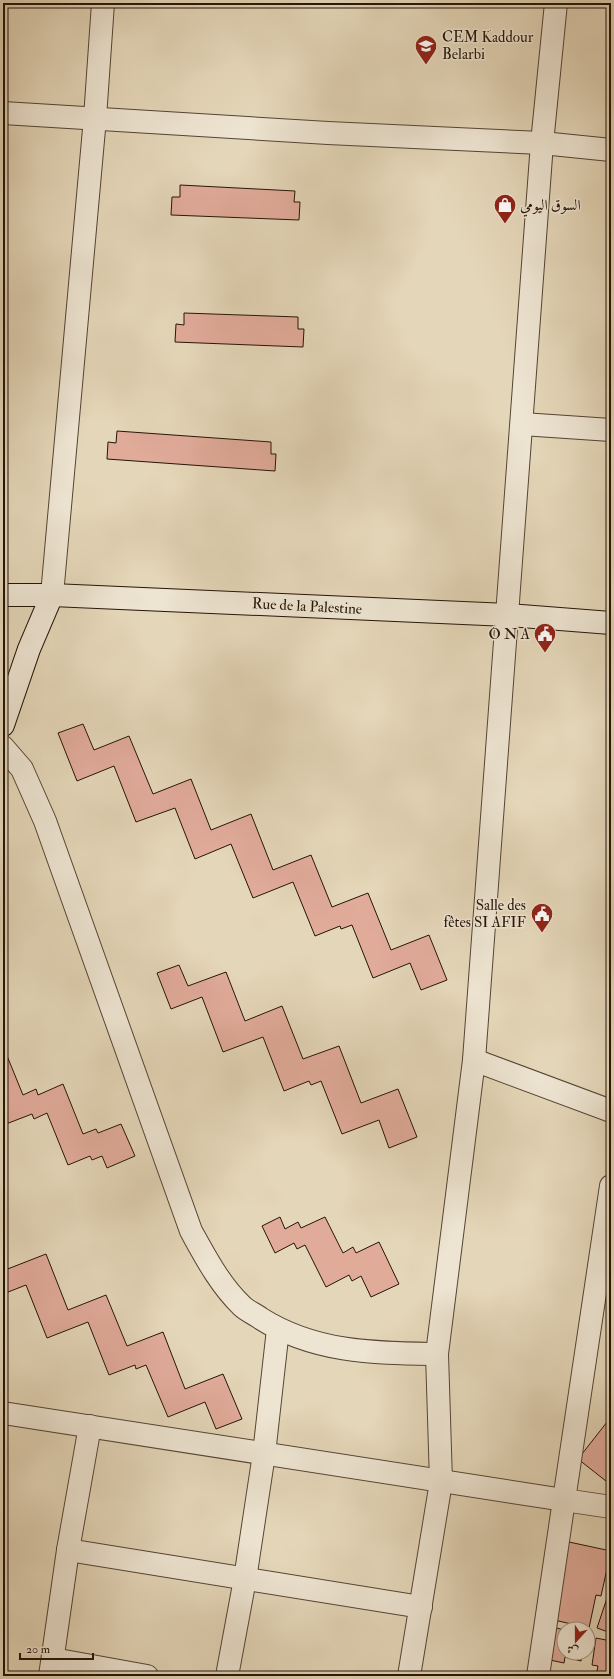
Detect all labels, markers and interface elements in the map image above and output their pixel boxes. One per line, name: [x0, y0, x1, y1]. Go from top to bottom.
place label: CEM Kaddour Belarbi: [442, 28, 534, 64]
school or university icon: CEM Kaddour Belarbi: [413, 33, 439, 66]
shop icon: السوق اليومي: [492, 192, 518, 225]
place label: السوق اليومي: [520, 196, 581, 217]
street label: Rue de la Palestine: [251, 594, 363, 619]
public building icon: O N A: [532, 621, 558, 654]
place label: O N A: [489, 625, 530, 644]
place label: Salle des fêtes SI AFIF: [444, 896, 527, 932]
public building icon: Salle des fêtes SI AFIF: [529, 901, 555, 934]
north arrow: [556, 1621, 596, 1661]
scale bar: [20, 1635, 93, 1661]
text: 20 m: [26, 1642, 51, 1657]
text: ش: [565, 1642, 580, 1658]

